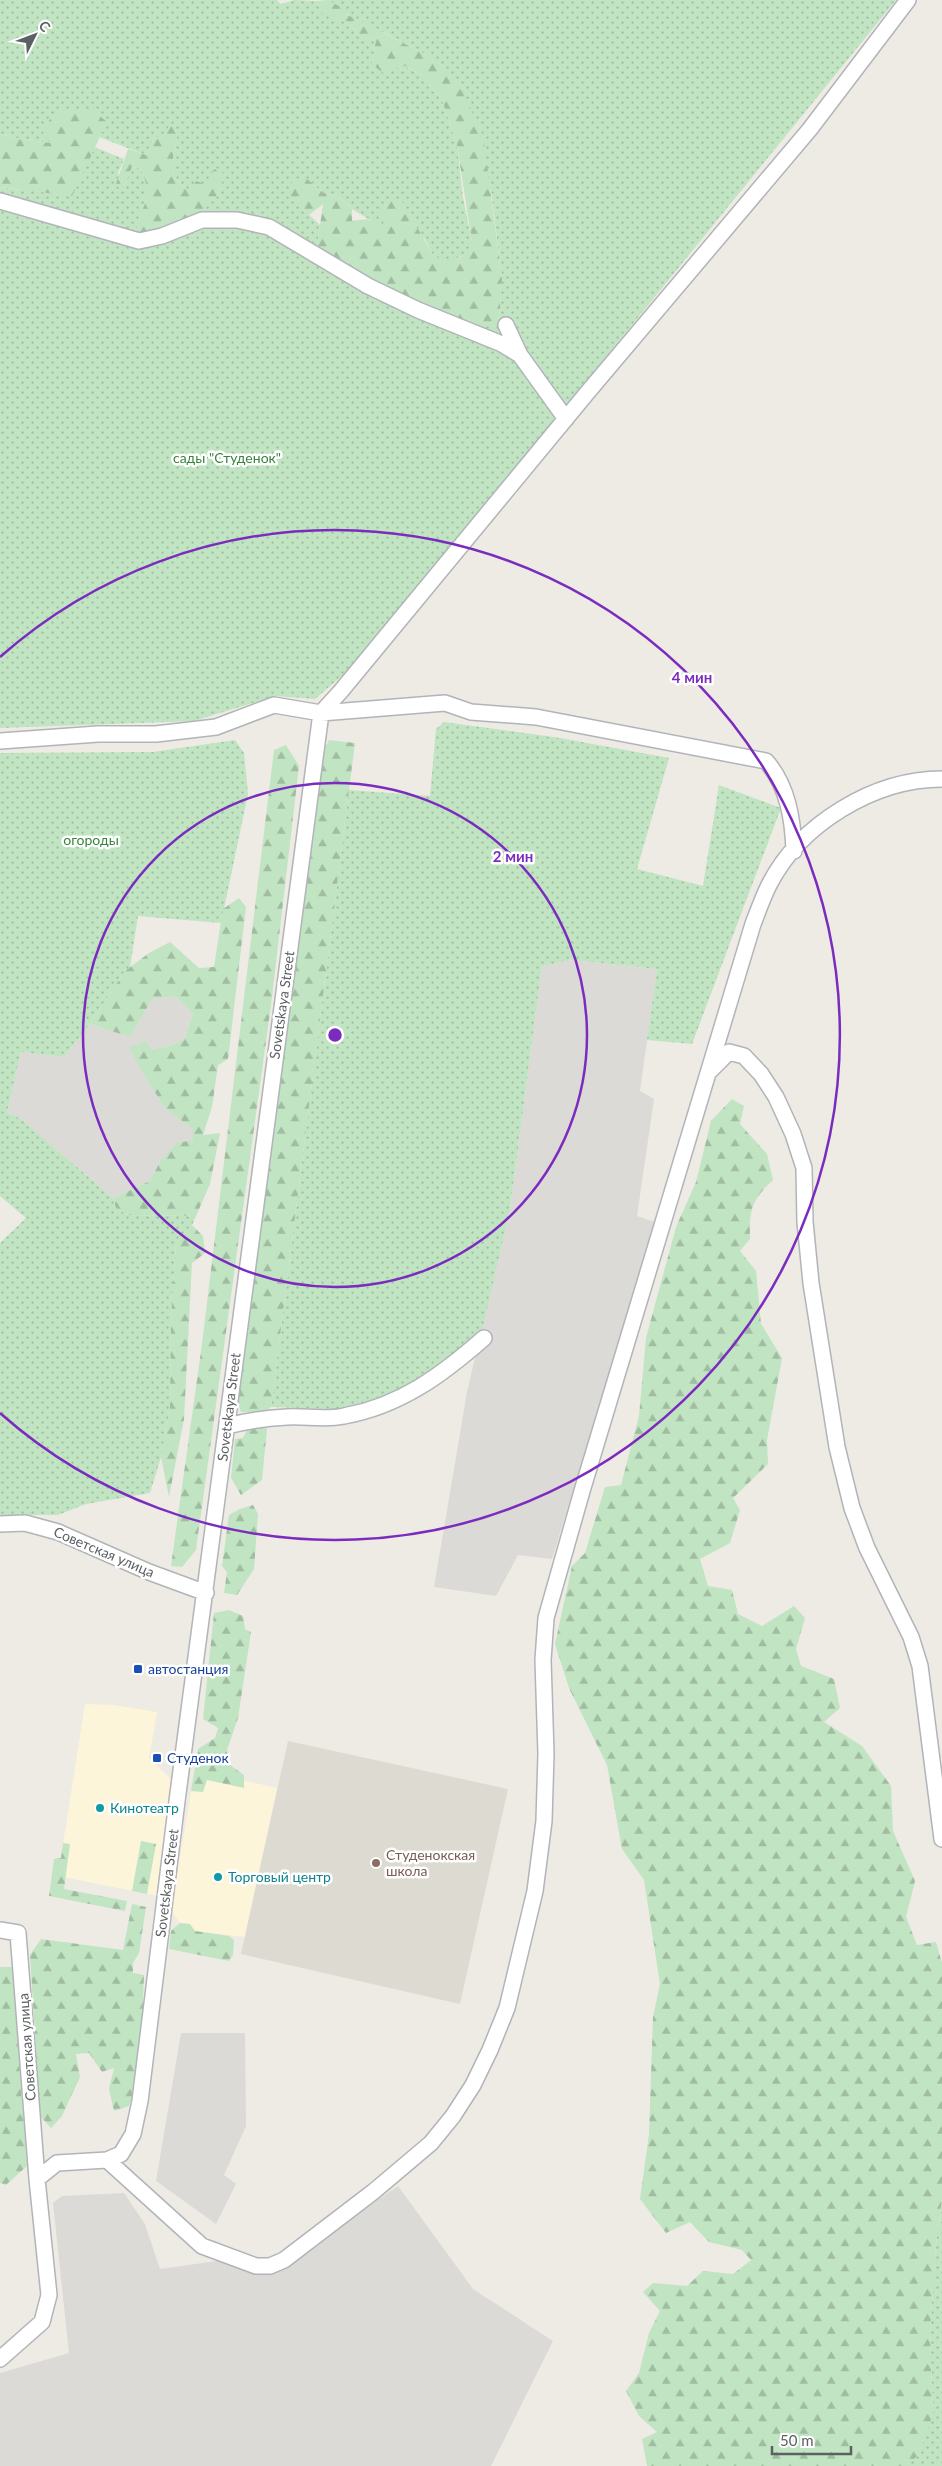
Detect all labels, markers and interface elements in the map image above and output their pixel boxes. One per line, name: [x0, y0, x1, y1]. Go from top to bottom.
north arrow: [10, 10, 60, 60]
text: С: [36, 17, 55, 36]
park label: сады "Студенок": [173, 449, 281, 466]
text: 4 мин: [672, 668, 712, 686]
park label: огороды: [63, 831, 119, 848]
text: 2 мин: [493, 847, 533, 865]
street label: Sovetskaya Street: [265, 950, 298, 1060]
centre of rings: [326, 1026, 344, 1044]
street label: Sovetskaya Street: [213, 1352, 244, 1462]
street label: Советская улица: [51, 1523, 157, 1580]
place label: автостанция: [148, 1660, 228, 1677]
marker: автостанция: [132, 1663, 144, 1675]
place label: Студенок: [167, 1749, 229, 1766]
marker: Студенок: [151, 1752, 163, 1764]
place label: Кинотеатр: [110, 1799, 179, 1816]
marker: Кинотеатр: [94, 1802, 106, 1814]
street label: Sovetskaya Street: [151, 1828, 182, 1938]
place label: Студенокская школа: [386, 1846, 475, 1879]
marker: Студенокская школа: [370, 1857, 382, 1869]
place label: Торговый центр: [228, 1868, 331, 1885]
marker: Торговый центр: [212, 1871, 224, 1883]
street label: Советская улица: [14, 1993, 39, 2101]
scale bar: [772, 2424, 851, 2456]
text: 50 m: [780, 2431, 814, 2449]

